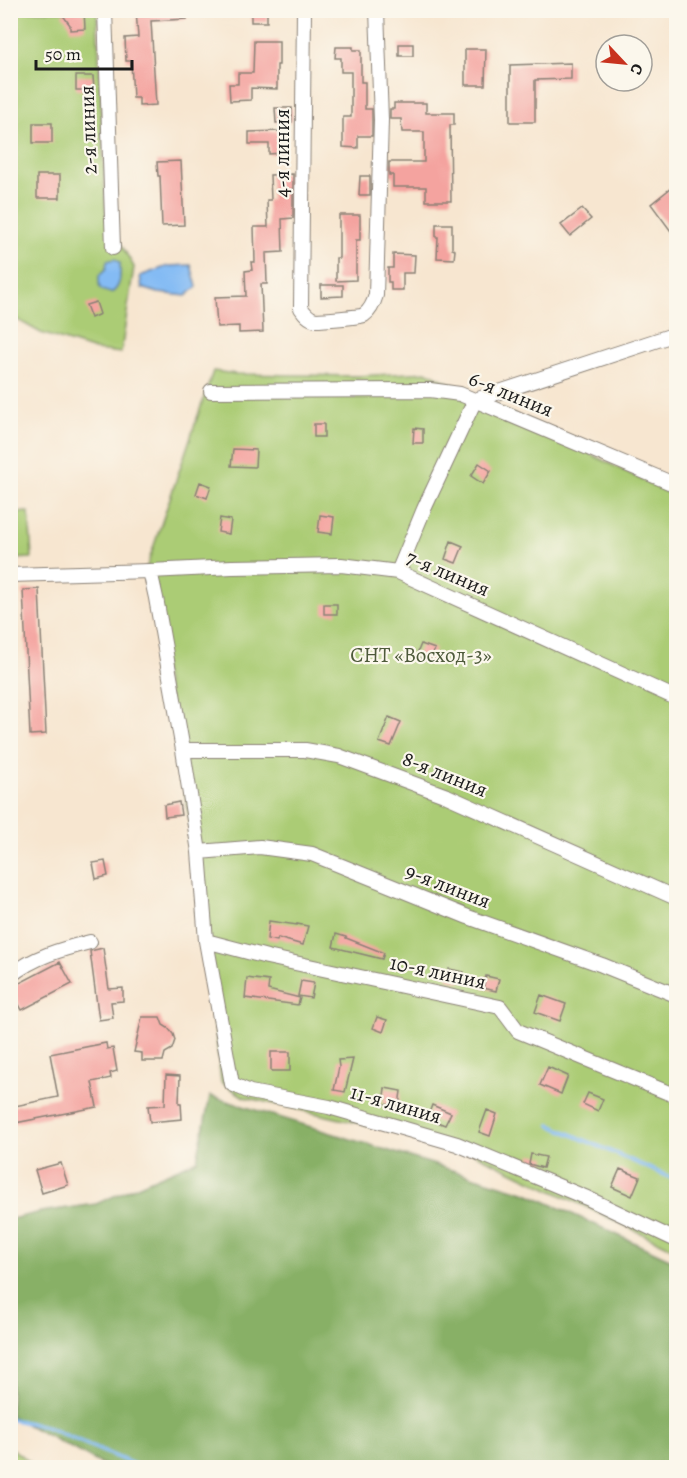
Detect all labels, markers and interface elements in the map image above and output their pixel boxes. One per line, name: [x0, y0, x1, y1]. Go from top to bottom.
scale bar: [36, 33, 132, 71]
north arrow: [594, 33, 654, 93]
text: 50 m: [45, 42, 81, 66]
text: С: [624, 60, 649, 79]
street label: 2-я линия: [72, 85, 104, 175]
street label: 4-я линия: [268, 109, 296, 197]
street label: 6-я линия: [465, 364, 557, 424]
street label: 7-я линия: [402, 543, 494, 603]
park label: СНТ «Восход-3»: [350, 641, 492, 669]
street label: 8-я линия: [398, 744, 492, 804]
street label: 9-я линия: [402, 857, 494, 915]
street label: 10-я линия: [387, 948, 489, 996]
street label: 11-я линия: [347, 1078, 445, 1130]

